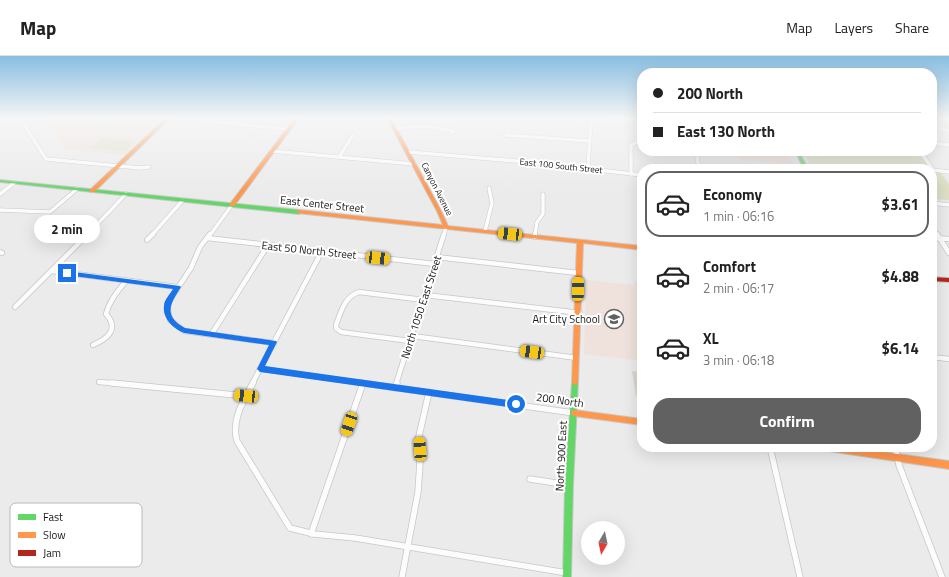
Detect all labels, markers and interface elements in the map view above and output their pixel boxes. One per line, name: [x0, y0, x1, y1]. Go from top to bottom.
text: Map: [20, 13, 56, 42]
text: Map: [786, 17, 812, 38]
text: Layers: [834, 17, 873, 38]
text: Share: [895, 17, 929, 38]
text: 200 North: [677, 82, 743, 105]
text: East 130 North: [677, 120, 775, 143]
street label: East 100 South Street: [519, 155, 604, 176]
street label: Canyon Avenue: [418, 160, 457, 218]
text: Economy: [703, 183, 762, 206]
icon: car: [655, 186, 691, 222]
street label: East Center Street: [279, 192, 365, 216]
text: $3.61: [882, 193, 919, 216]
text: 1 min · 06:16: [703, 206, 774, 226]
callout: 2 min: [34, 215, 100, 243]
text: 2 min: [51, 219, 83, 239]
car: [497, 227, 523, 241]
street label: East 50 North Street: [261, 237, 357, 263]
car: [365, 251, 391, 265]
street label: North 1050 East Street: [397, 253, 445, 361]
text: Comfort: [703, 255, 756, 278]
icon: car: [655, 258, 691, 294]
route end: [58, 264, 76, 282]
text: $4.88: [882, 265, 919, 288]
car: [572, 277, 584, 301]
text: 2 min · 06:17: [703, 278, 774, 298]
school or university icon: Art City School: [603, 308, 625, 330]
place label: Art City School: [533, 311, 600, 327]
text: XL: [703, 327, 719, 350]
icon: car: [655, 330, 691, 366]
text: $6.14: [882, 337, 919, 360]
car: [519, 344, 545, 360]
text: 3 min · 06:18: [703, 350, 774, 370]
car: [233, 389, 259, 403]
street label: 200 North: [535, 389, 585, 411]
route start: [507, 395, 525, 413]
button: Confirm: [653, 398, 921, 444]
car: [339, 411, 359, 437]
street label: North 900 East: [551, 420, 571, 492]
car: [413, 437, 427, 461]
legend: [10, 503, 142, 567]
text: Fast: [43, 509, 63, 525]
north arrow: [581, 521, 625, 565]
map controls: [581, 521, 625, 565]
text: Slow: [43, 527, 66, 543]
text: Jam: [43, 545, 61, 561]

